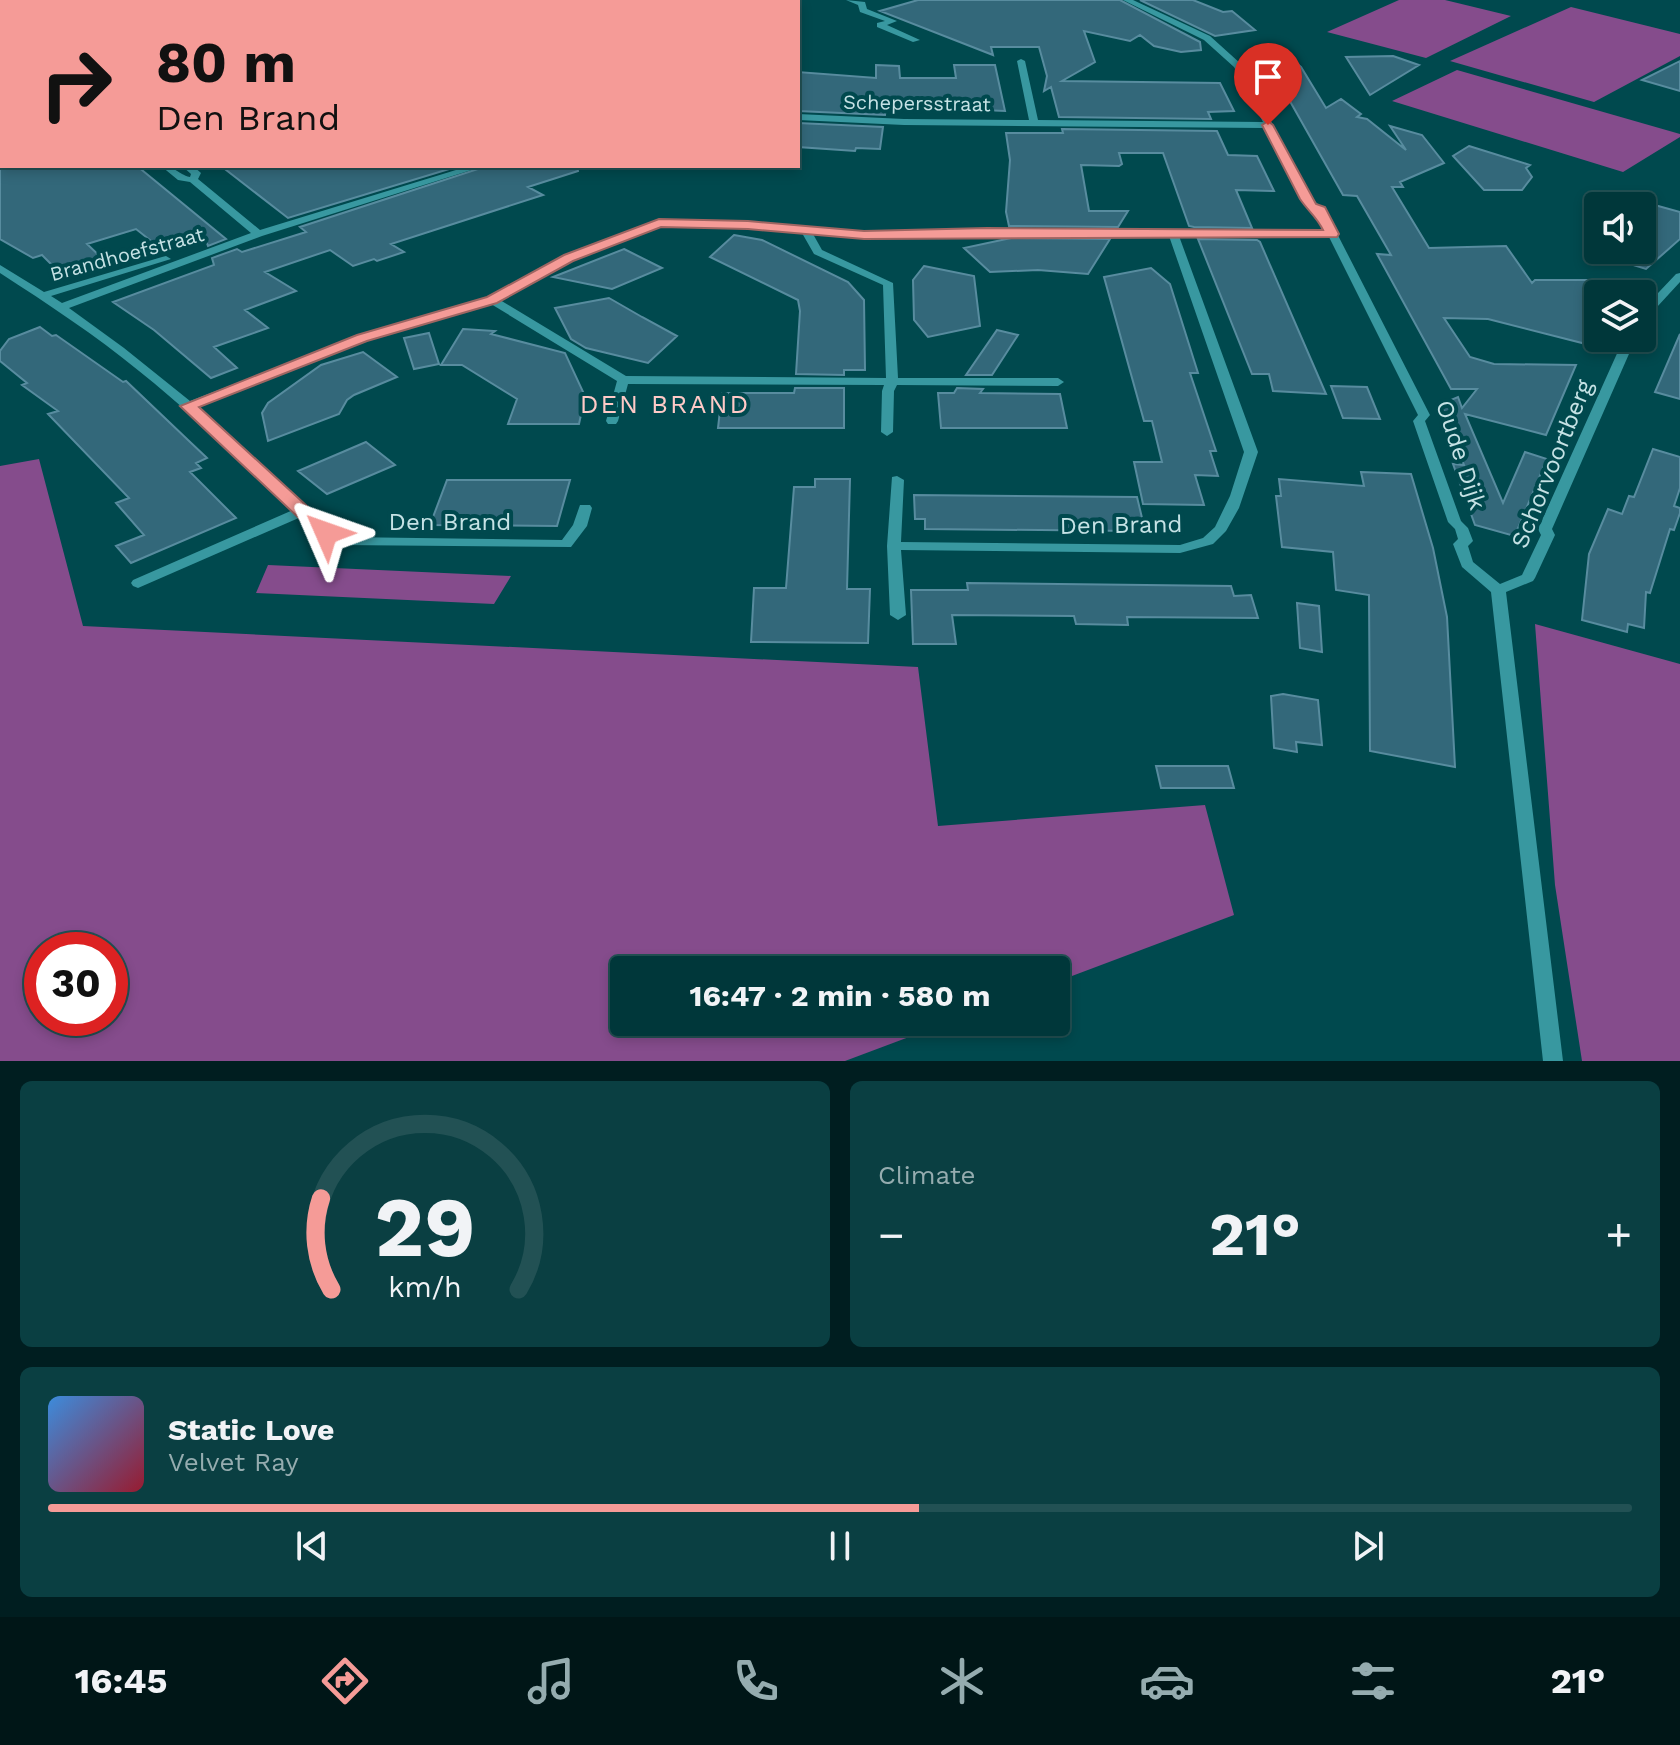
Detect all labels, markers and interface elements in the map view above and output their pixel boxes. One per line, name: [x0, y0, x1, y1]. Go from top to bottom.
text: 80 m: [156, 30, 296, 96]
icon: right: [24, 32, 128, 136]
pin: [1234, 43, 1302, 125]
icon: arrive: [1246, 55, 1290, 99]
street label: Schepersstraat: [843, 90, 992, 116]
text: Den Brand: [156, 97, 340, 139]
map controls: [1584, 192, 1656, 352]
button: sound: [1584, 192, 1656, 264]
street label: Brandhoefstraat: [47, 222, 207, 286]
button: layers: [1584, 280, 1656, 352]
street label: Schorvoortberg: [1505, 375, 1599, 552]
district label: DEN BRAND: [580, 389, 750, 419]
street label: Oude Dijk: [1430, 397, 1492, 514]
position arrow: [284, 491, 368, 575]
street label: Den Brand: [389, 508, 511, 536]
street label: Den Brand: [1059, 510, 1183, 540]
speed limit sign: 30: [24, 932, 128, 1036]
text: 16:47 · 2 min · 580 m: [689, 978, 991, 1013]
text: Climate: [878, 1160, 976, 1190]
text: 29: [375, 1179, 475, 1276]
text: 21°: [1209, 1199, 1301, 1270]
text: −: [878, 1209, 905, 1261]
text: +: [1605, 1209, 1632, 1261]
text: km/h: [388, 1270, 462, 1304]
text: Static Love: [168, 1412, 334, 1447]
text: Velvet Ray: [168, 1447, 299, 1477]
icon: previous: [290, 1524, 334, 1568]
icon: pause: [818, 1524, 862, 1568]
icon: next: [1346, 1524, 1390, 1568]
icon: directions: [317, 1653, 373, 1709]
icon: music: [523, 1653, 579, 1709]
icon: phone: [728, 1653, 784, 1709]
icon: climate: [934, 1653, 990, 1709]
icon: car: [1139, 1653, 1195, 1709]
icon: filters: [1345, 1653, 1401, 1709]
text: 16:45: [75, 1660, 168, 1702]
text: 21°: [1550, 1660, 1605, 1702]

